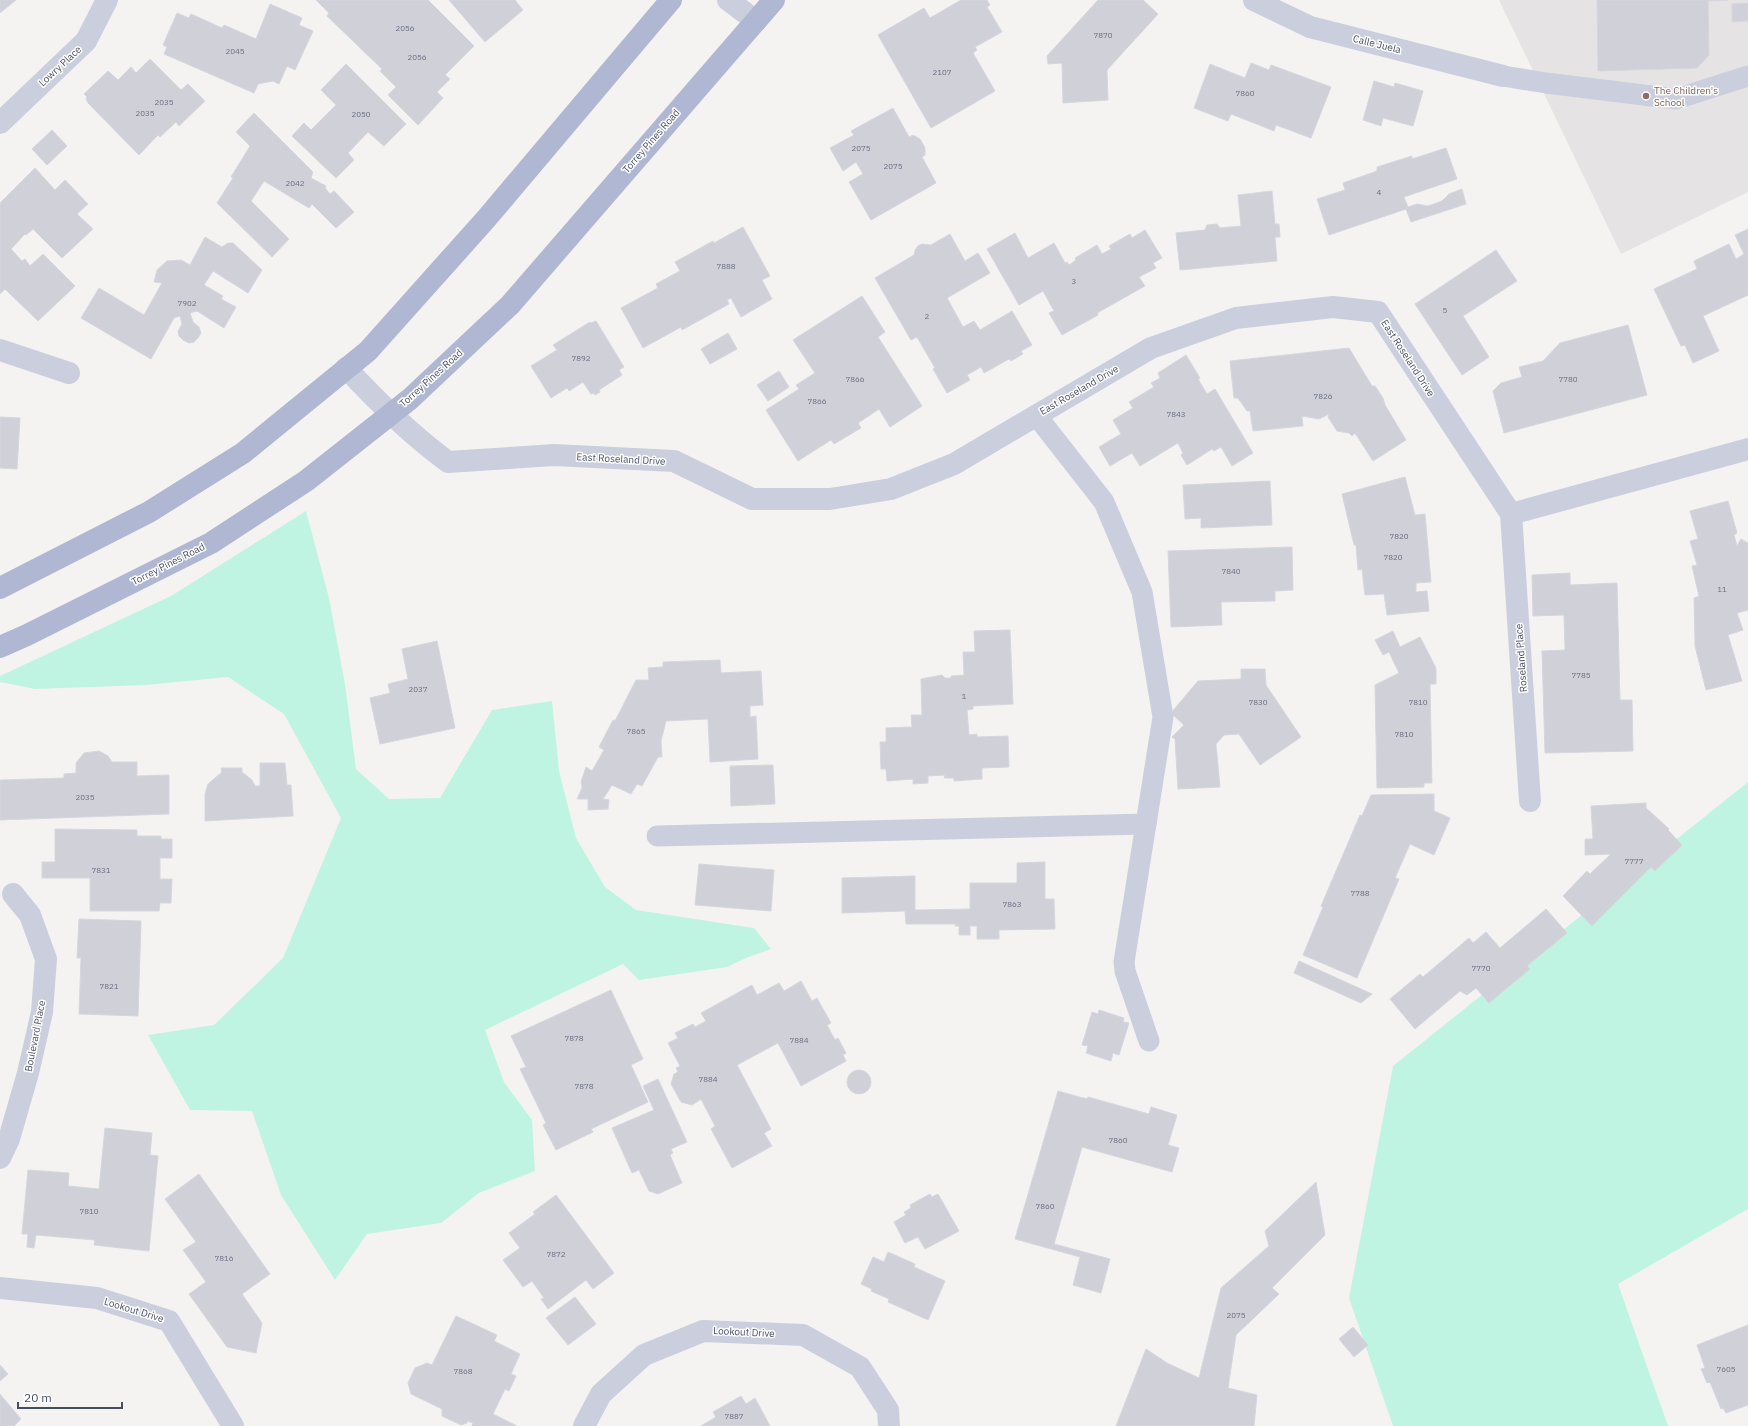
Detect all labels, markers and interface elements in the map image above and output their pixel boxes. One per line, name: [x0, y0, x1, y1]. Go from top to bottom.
house number: 2056: [395, 23, 415, 33]
house number: 7870: [1093, 30, 1113, 40]
street label: Calle Juela: [1352, 32, 1403, 56]
street label: Lowry Place: [36, 43, 84, 89]
house number: 2045: [225, 46, 245, 56]
house number: 2056: [407, 52, 427, 62]
house number: 2107: [932, 67, 952, 77]
place label: The Children's School: [1654, 84, 1718, 109]
house number: 7860: [1235, 88, 1255, 98]
marker: The Children's School: [1641, 91, 1651, 101]
house number: 2035: [154, 97, 174, 107]
street label: Torrey Pines Road: [620, 106, 682, 176]
house number: 2035: [135, 108, 155, 118]
house number: 2050: [351, 109, 371, 119]
house number: 2075: [851, 143, 871, 153]
house number: 2075: [883, 161, 903, 171]
house number: 2042: [285, 178, 305, 188]
house number: 4: [1377, 187, 1382, 197]
house number: 7888: [716, 261, 736, 271]
house number: 3: [1072, 276, 1077, 286]
house number: 7902: [177, 298, 197, 308]
house number: 5: [1443, 305, 1448, 315]
house number: 2: [925, 311, 930, 321]
street label: East Roseland Drive: [1378, 317, 1438, 399]
street label: Torrey Pines Road: [397, 346, 465, 410]
house number: 7892: [571, 353, 591, 363]
street label: East Roseland Drive: [1037, 362, 1121, 418]
house number: 7866: [845, 374, 865, 384]
house number: 7780: [1558, 374, 1578, 384]
house number: 7826: [1313, 391, 1333, 401]
house number: 7866: [807, 396, 827, 406]
house number: 7843: [1166, 409, 1186, 419]
street label: East Roseland Drive: [576, 450, 666, 468]
house number: 7820: [1389, 531, 1409, 541]
street label: Torrey Pines Road: [129, 540, 207, 588]
house number: 7820: [1383, 552, 1403, 562]
house number: 7840: [1221, 566, 1241, 576]
house number: 11: [1717, 584, 1727, 594]
street label: Roseland Place: [1512, 623, 1530, 693]
house number: 7785: [1571, 670, 1591, 680]
house number: 2037: [408, 684, 428, 694]
house number: 1: [962, 691, 967, 701]
house number: 7830: [1248, 697, 1268, 707]
house number: 7810: [1408, 697, 1428, 707]
house number: 7865: [626, 726, 646, 736]
house number: 7810: [1394, 729, 1414, 739]
house number: 2035: [75, 792, 95, 802]
house number: 7777: [1624, 856, 1644, 866]
house number: 7831: [91, 865, 111, 875]
house number: 7788: [1350, 888, 1370, 898]
house number: 7863: [1002, 899, 1022, 909]
house number: 7770: [1471, 963, 1491, 973]
house number: 7821: [99, 981, 119, 991]
street label: Boulevard Place: [22, 999, 48, 1073]
house number: 7878: [564, 1033, 584, 1043]
house number: 7884: [789, 1035, 809, 1045]
house number: 7884: [698, 1074, 718, 1084]
house number: 7878: [574, 1081, 594, 1091]
house number: 7860: [1108, 1135, 1128, 1145]
house number: 7860: [1035, 1201, 1055, 1211]
house number: 7810: [79, 1206, 99, 1216]
house number: 7872: [546, 1249, 566, 1259]
house number: 7816: [214, 1253, 234, 1263]
street label: Lookout Drive: [103, 1295, 166, 1325]
house number: 2075: [1226, 1310, 1246, 1320]
street label: Lookout Drive: [713, 1324, 776, 1340]
house number: 7605: [1716, 1364, 1736, 1374]
house number: 7868: [453, 1366, 473, 1376]
scale bar: [18, 1384, 122, 1410]
text: 20 m: [24, 1390, 52, 1405]
house number: 7887: [724, 1411, 744, 1421]

